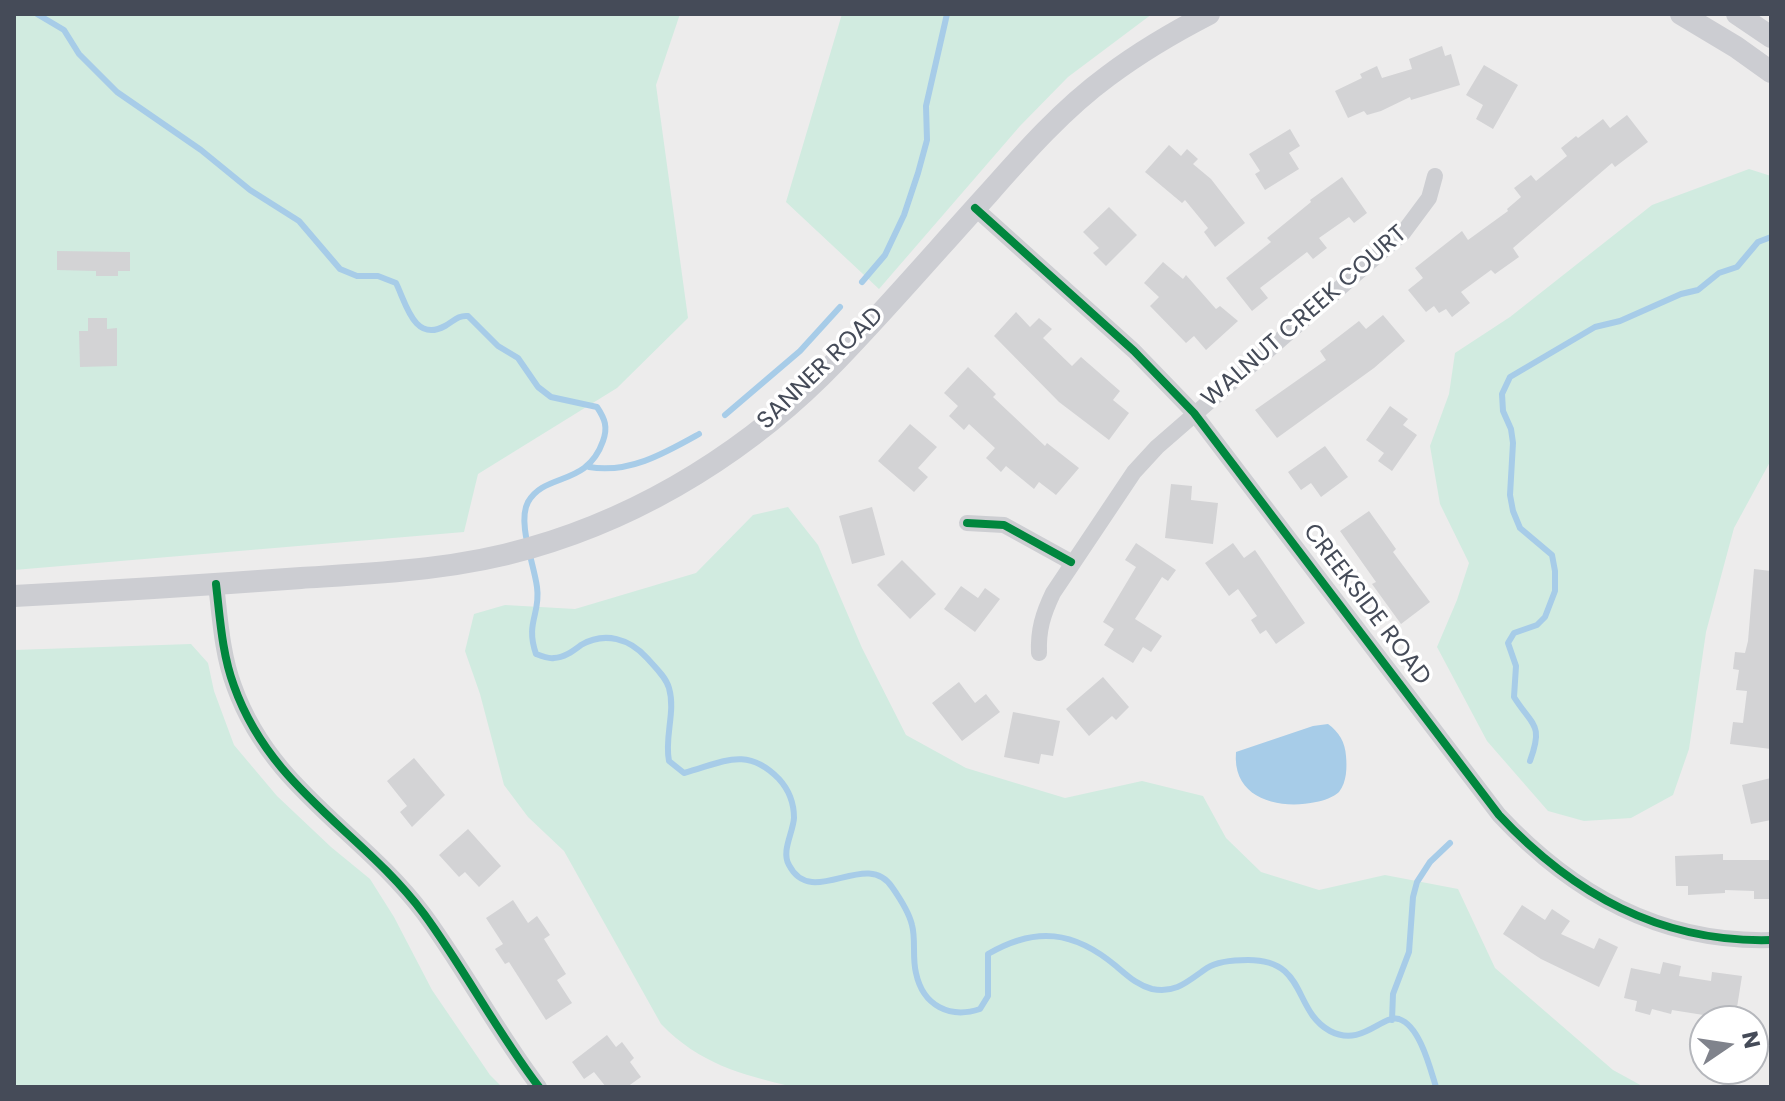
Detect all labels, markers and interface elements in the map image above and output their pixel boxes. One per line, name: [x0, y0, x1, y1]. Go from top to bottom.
street label: WALNUT CREEK COURT: [1197, 220, 1413, 414]
street label: SANNER ROAD: [752, 302, 890, 436]
street label: CREEKSIDE ROAD: [1296, 519, 1436, 691]
north arrow: [1689, 1005, 1769, 1085]
text: N: [1734, 1028, 1768, 1051]

